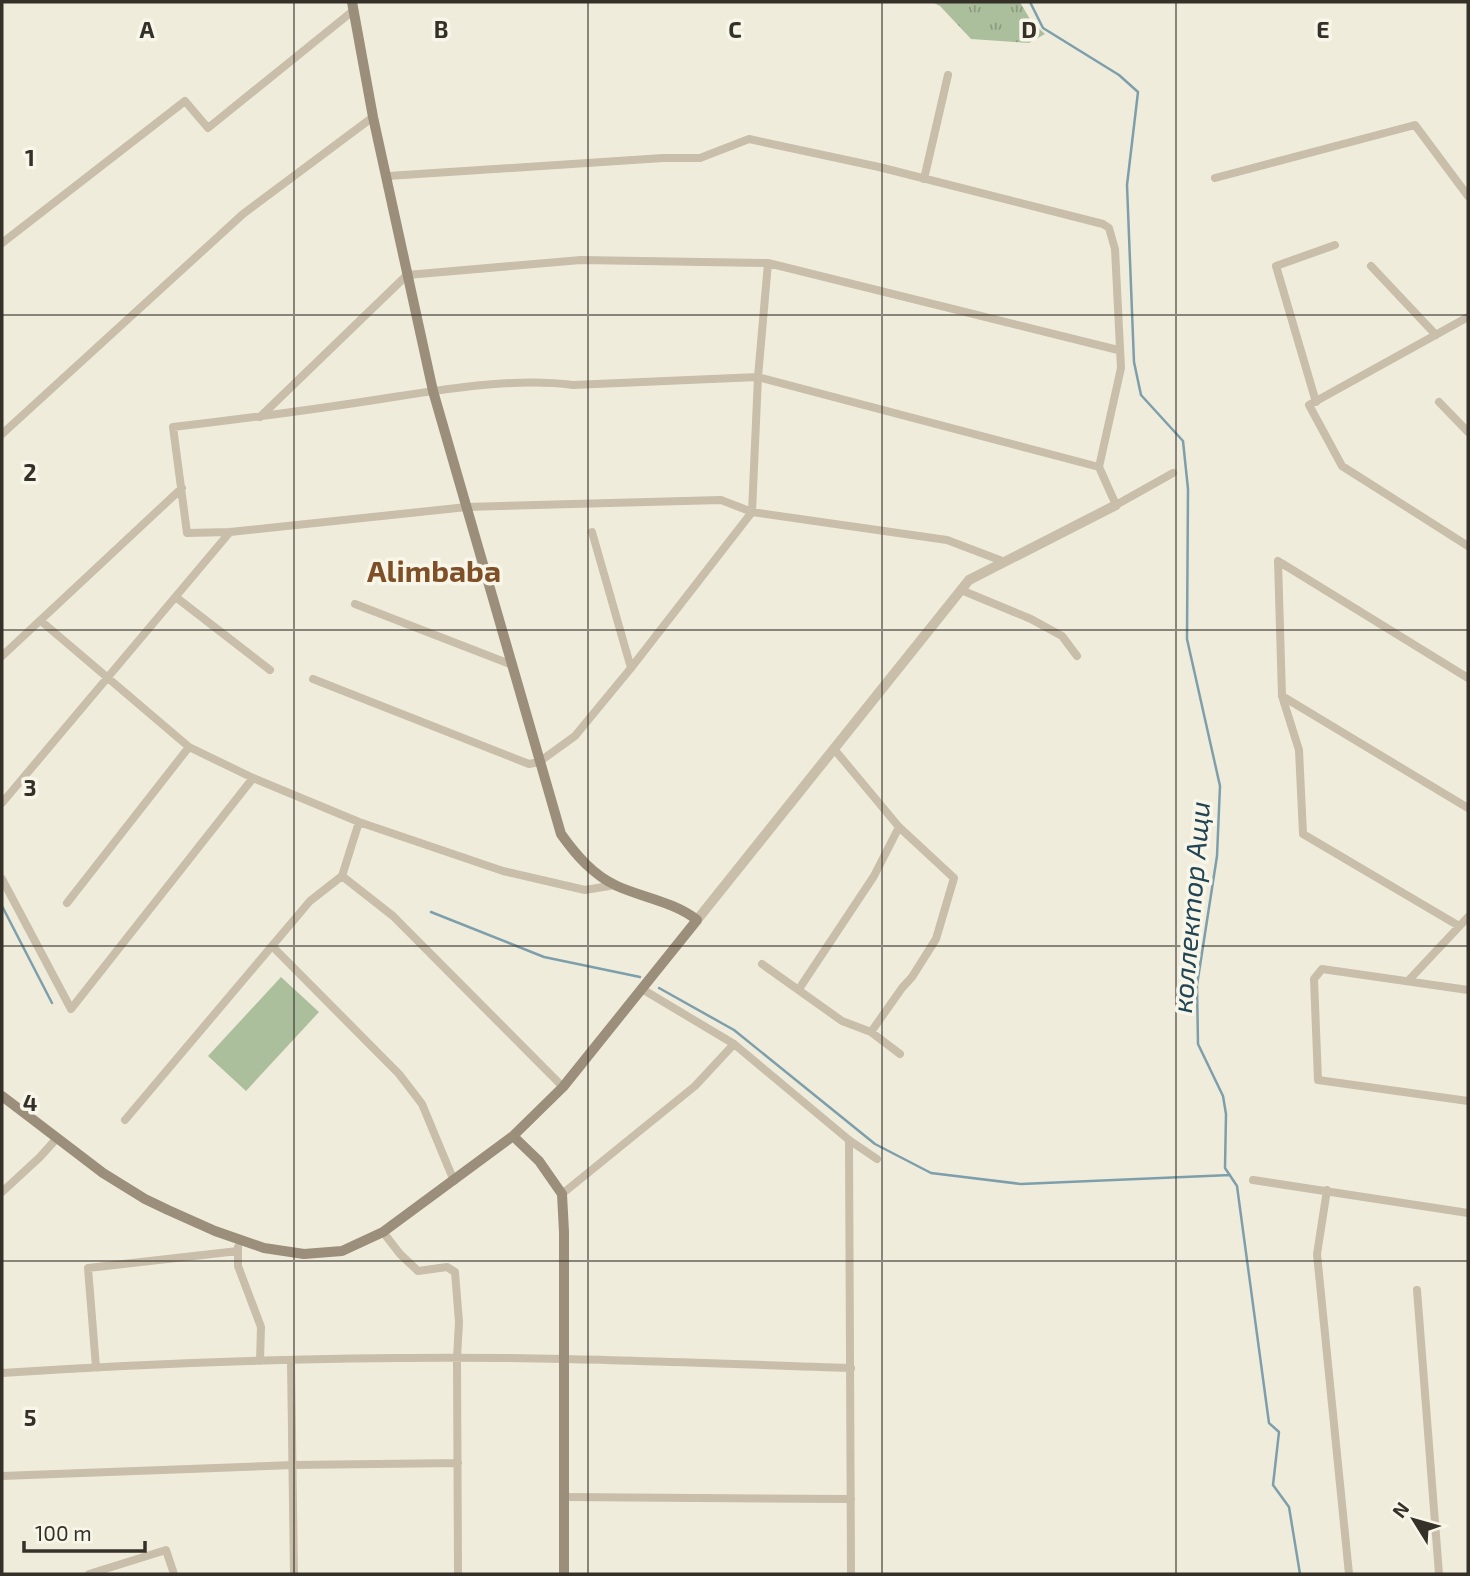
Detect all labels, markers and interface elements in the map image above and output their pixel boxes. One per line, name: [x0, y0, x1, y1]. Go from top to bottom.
text: A: [139, 15, 155, 43]
text: B: [434, 15, 448, 43]
text: C: [728, 15, 742, 43]
text: D: [1021, 15, 1037, 43]
text: E: [1316, 15, 1330, 43]
text: 1: [25, 143, 35, 171]
text: 2: [23, 458, 37, 486]
district label: Alimbaba: [367, 552, 501, 588]
text: 3: [23, 773, 37, 801]
water label: коллектор Ащи: [1164, 800, 1216, 1014]
text: 4: [23, 1088, 37, 1116]
text: 5: [24, 1403, 36, 1431]
north arrow: [1379, 1485, 1449, 1555]
text: N: [1387, 1497, 1413, 1522]
scale bar: [24, 1510, 145, 1554]
text: 100 m: [35, 1520, 92, 1545]

